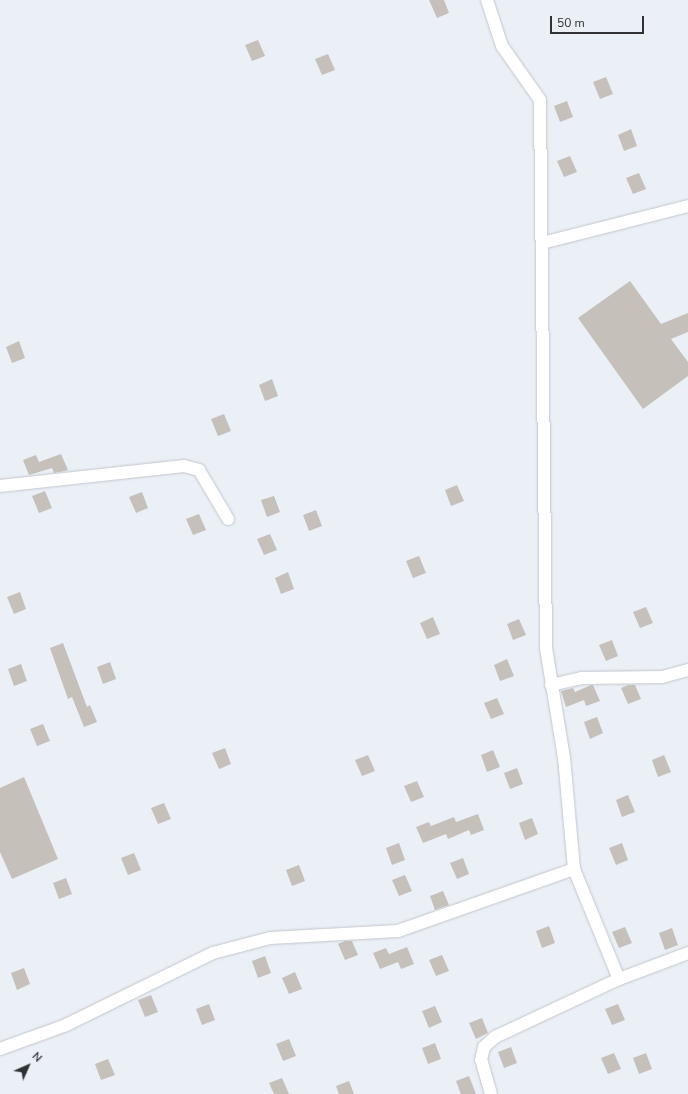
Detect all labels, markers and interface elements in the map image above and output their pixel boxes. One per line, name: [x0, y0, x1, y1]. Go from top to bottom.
scale bar: [552, 8, 646, 34]
text: 50 m: [557, 15, 585, 31]
north arrow: [8, 1046, 48, 1086]
text: N: [29, 1049, 45, 1065]

